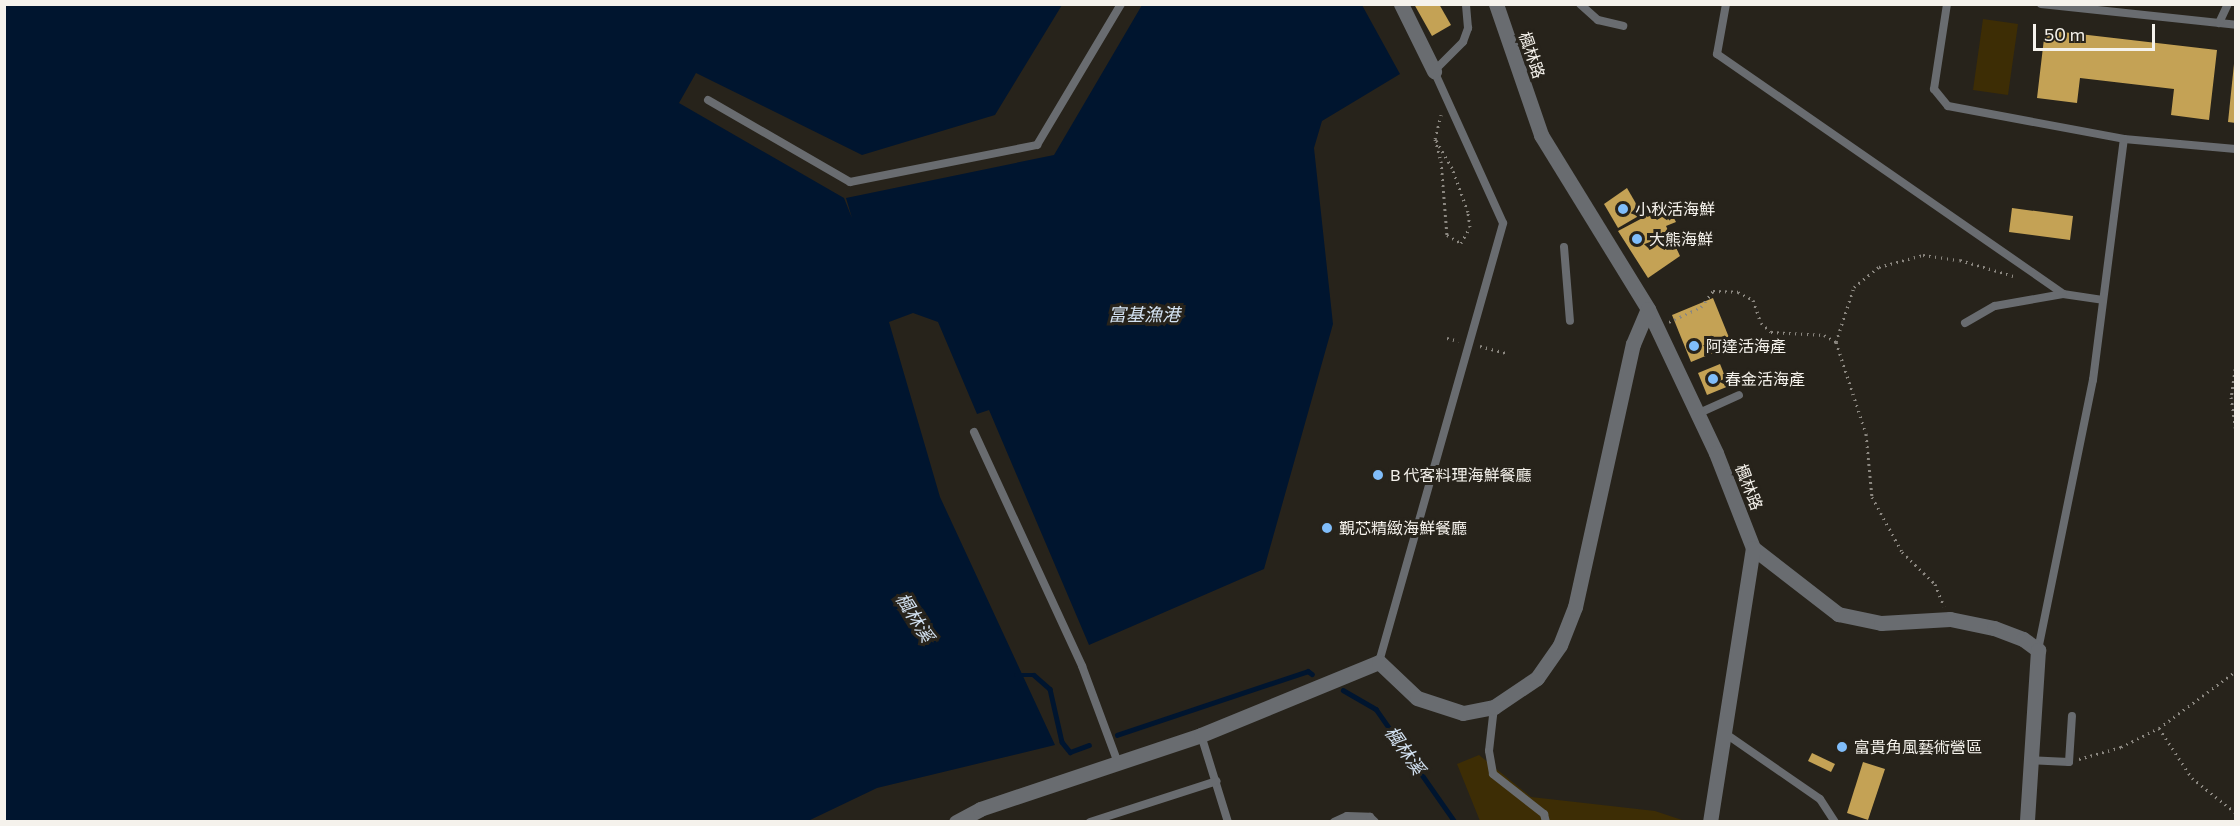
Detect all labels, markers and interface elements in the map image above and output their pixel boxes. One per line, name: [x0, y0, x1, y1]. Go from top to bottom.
scale bar: [2036, 12, 2158, 50]
text: 50 m: [2044, 23, 2085, 45]
street label: 楓林路: [1515, 29, 1549, 81]
place label: 小秋活海鮮: [1635, 199, 1715, 219]
marker: 小秋活海鮮: [1616, 202, 1630, 216]
place label: 大熊海鮮: [1649, 229, 1713, 249]
marker: 大熊海鮮: [1630, 232, 1644, 246]
water label: 富基漁港: [1108, 303, 1180, 325]
place label: 阿達活海產: [1706, 336, 1786, 356]
marker: 阿達活海產: [1687, 339, 1701, 353]
place label: 春金活海產: [1725, 369, 1805, 389]
marker: 春金活海產: [1706, 372, 1720, 386]
street label: 楓林路: [1731, 461, 1767, 513]
place label: B 代客料理海鮮餐廳: [1390, 465, 1531, 485]
marker: B 代客料理海鮮餐廳: [1371, 468, 1385, 482]
place label: 覲芯精緻海鮮餐廳: [1339, 518, 1467, 538]
marker: 覲芯精緻海鮮餐廳: [1320, 521, 1334, 535]
water label: 楓林溪: [892, 588, 938, 646]
water label: 楓林溪: [1381, 722, 1429, 778]
place label: 富貴角風藝術營區: [1854, 737, 1982, 757]
marker: 富貴角風藝術營區: [1835, 740, 1849, 754]

